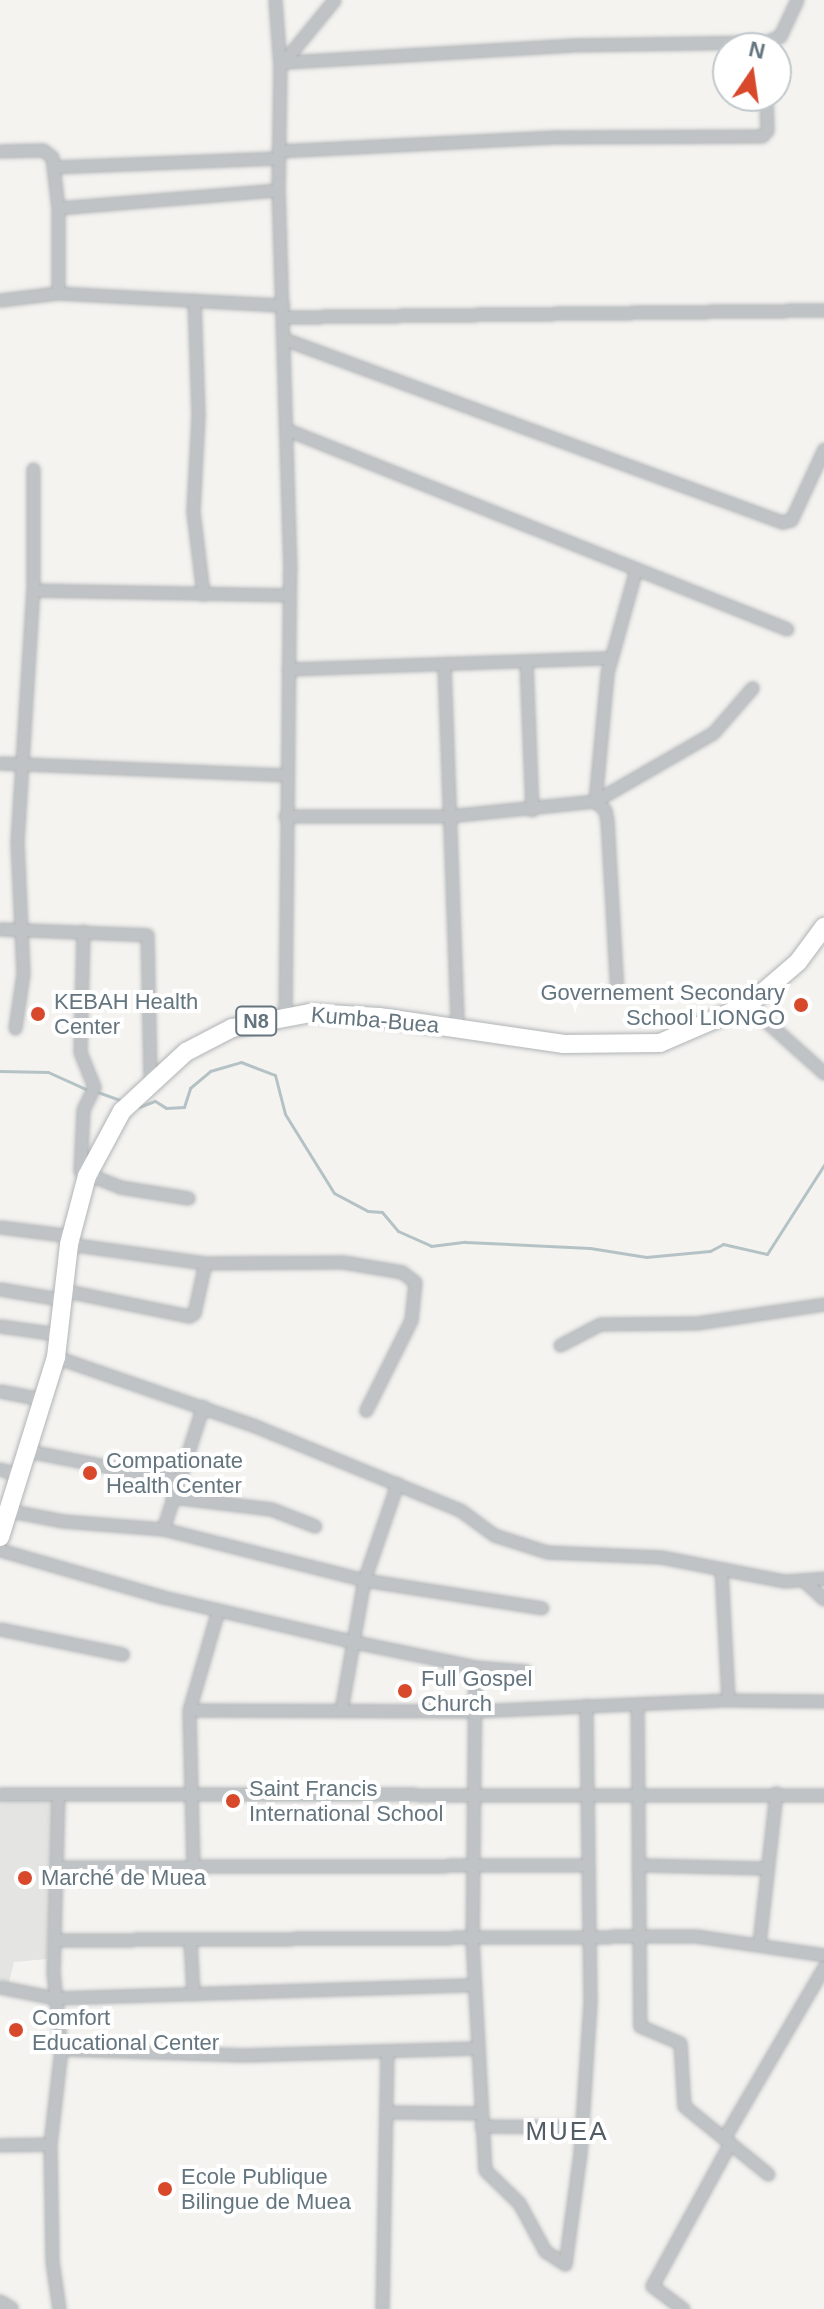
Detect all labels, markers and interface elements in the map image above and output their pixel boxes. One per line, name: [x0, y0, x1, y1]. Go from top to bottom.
north arrow: [712, 32, 792, 112]
text: N: [747, 36, 768, 64]
place label: Governement Secondary School LIONGO: [540, 979, 785, 1030]
place label: KEBAH Health Center: [54, 988, 198, 1040]
marker: Governement Secondary School LIONGO: [792, 996, 810, 1014]
street label: Kumba-Buea: [310, 1001, 440, 1039]
marker: KEBAH Health Center: [29, 1005, 47, 1023]
road number: N8: [234, 1005, 278, 1037]
place label: Compationate Health Center: [106, 1447, 243, 1498]
marker: Compationate Health Center: [81, 1464, 99, 1482]
place label: Full Gospel Church: [421, 1665, 532, 1716]
marker: Full Gospel Church: [396, 1682, 414, 1700]
place label: Saint Francis International School: [249, 1775, 443, 1826]
marker: Saint Francis International School: [224, 1792, 242, 1810]
place label: Marché de Muea: [41, 1865, 206, 1891]
marker: Marché de Muea: [16, 1869, 34, 1887]
place label: Comfort Educational Center: [32, 2004, 219, 2056]
marker: Comfort Educational Center: [7, 2021, 25, 2039]
district label: MUEA: [525, 2116, 609, 2148]
place label: Ecole Publique Bilingue de Muea: [181, 2163, 351, 2214]
marker: Ecole Publique Bilingue de Muea: [156, 2180, 174, 2198]

